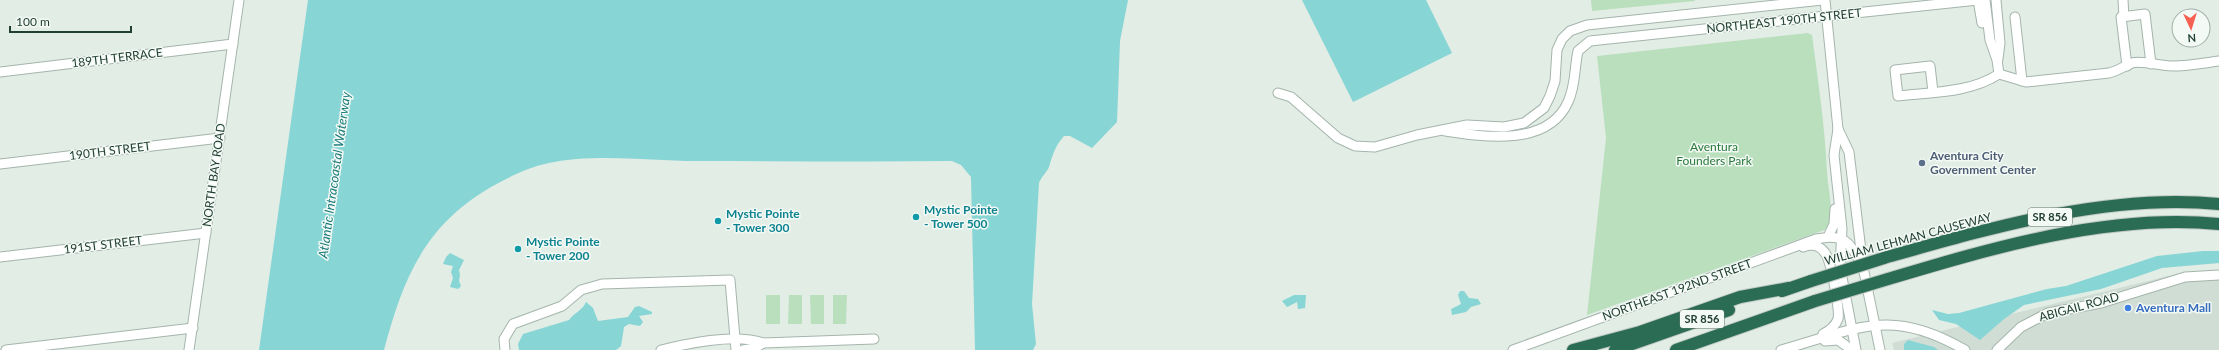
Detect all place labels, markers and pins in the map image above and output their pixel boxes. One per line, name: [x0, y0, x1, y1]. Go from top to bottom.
place label: Aventura City Government Center: [1929, 148, 2036, 177]
marker: Aventura City Government Center: [1917, 158, 1927, 168]
place label: Mystic Pointe - Tower 500: [924, 202, 998, 231]
place label: Mystic Pointe - Tower 300: [726, 206, 800, 235]
marker: Mystic Pointe - Tower 500: [911, 212, 921, 222]
marker: Mystic Pointe - Tower 300: [713, 216, 723, 226]
place label: Mystic Pointe - Tower 200: [526, 234, 600, 263]
marker: Mystic Pointe - Tower 200: [513, 244, 523, 254]
place label: Aventura Mall: [2135, 300, 2211, 315]
marker: Aventura Mall: [2123, 303, 2133, 313]

